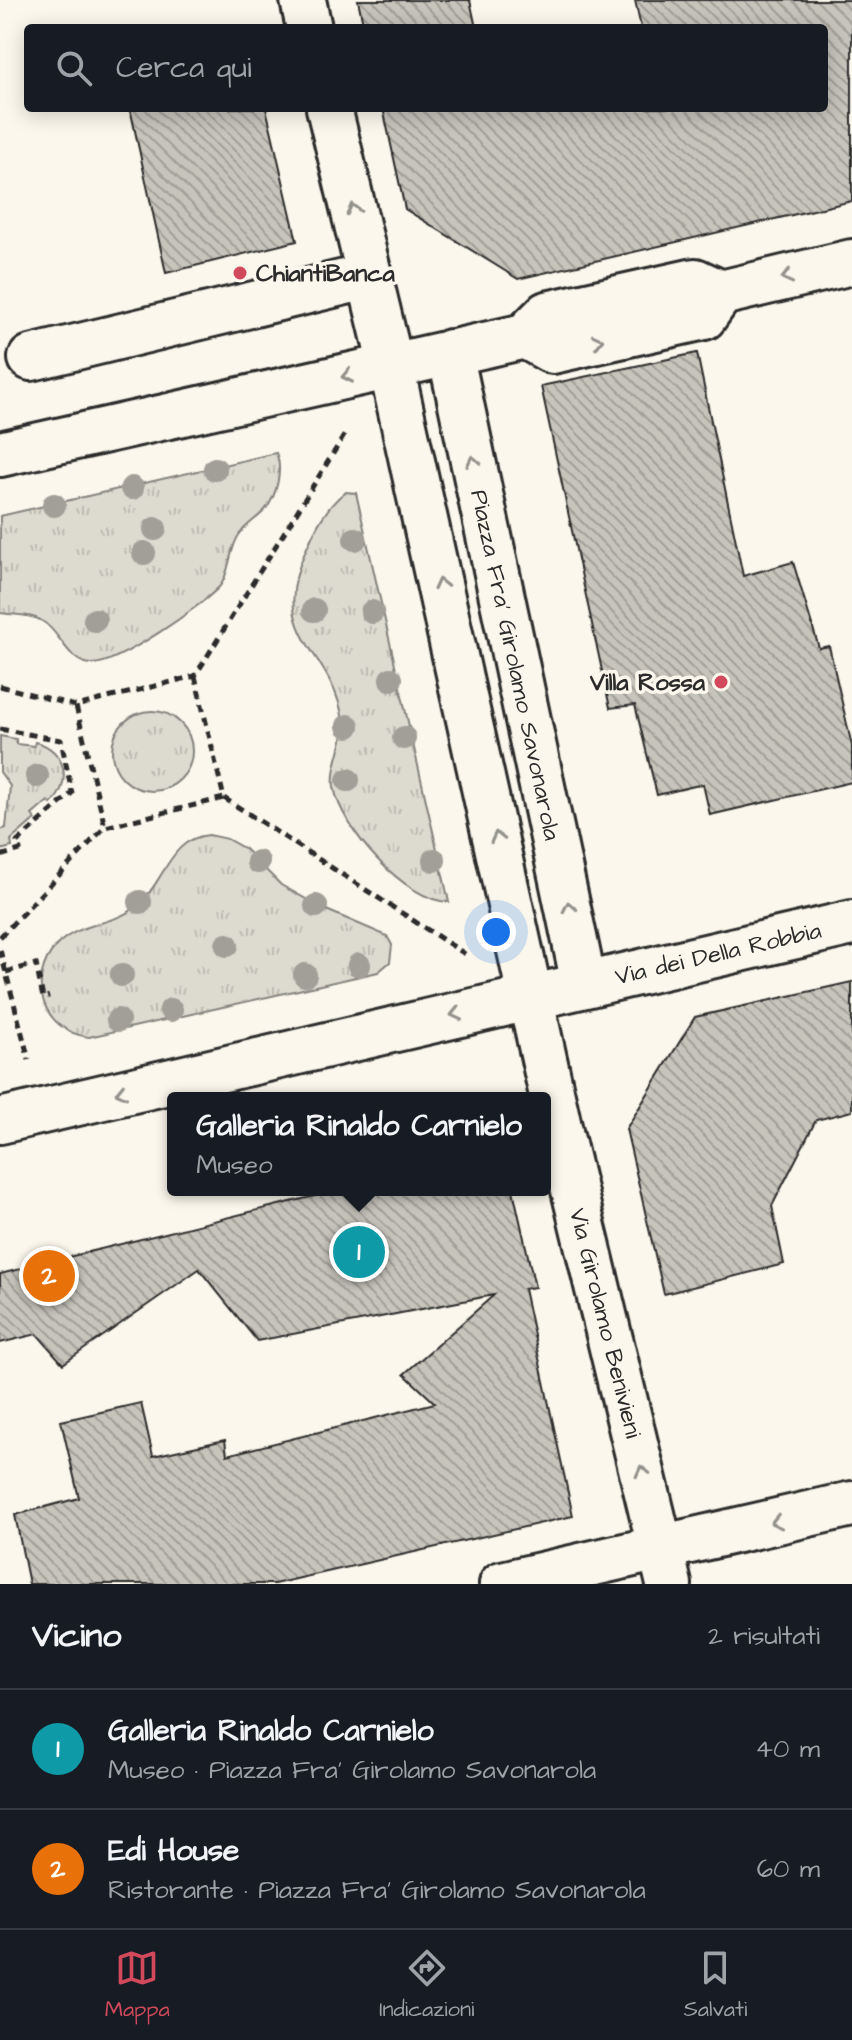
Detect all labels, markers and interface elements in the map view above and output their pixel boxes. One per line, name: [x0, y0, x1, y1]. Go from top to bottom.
search box: [24, 24, 828, 112]
icon: search: [52, 46, 96, 90]
text: Cerca qui: [116, 47, 251, 89]
one-way arrow: [345, 203, 362, 216]
place label: ChiantiBanca: [256, 257, 396, 291]
marker: ChiantiBanca: [231, 264, 249, 282]
one-way arrow: [780, 268, 794, 285]
one-way arrow: [591, 333, 604, 350]
one-way arrow: [340, 367, 354, 384]
one-way arrow: [465, 455, 482, 469]
street label: Piazza Fra' Girolamo Savonarola: [461, 487, 569, 844]
one-way arrow: [432, 578, 449, 591]
place label: Villa Rossa: [589, 666, 706, 700]
marker: Villa Rossa: [712, 673, 730, 691]
one-way arrow: [489, 831, 506, 845]
one-way arrow: [561, 900, 578, 914]
your location: [476, 912, 516, 952]
street label: Via dei Della Robbia: [612, 914, 825, 994]
one-way arrow: [450, 1005, 463, 1022]
one-way arrow: [115, 1083, 129, 1100]
popup: [167, 1092, 551, 1196]
text: Galleria Rinaldo Carnielo: [196, 1105, 522, 1147]
text: Museo: [196, 1147, 273, 1183]
street label: Via Girolamo Benivieni: [560, 1205, 650, 1442]
pin: 1: [333, 1222, 385, 1282]
pin: 2: [23, 1246, 75, 1306]
one-way arrow: [635, 1465, 652, 1479]
one-way arrow: [770, 1512, 784, 1529]
text: Vicino: [32, 1612, 121, 1660]
text: 2 risultati: [708, 1618, 820, 1654]
text: Galleria Rinaldo Carnielo: [108, 1710, 434, 1752]
text: 1: [56, 1731, 60, 1767]
text: 40 m: [755, 1731, 820, 1767]
text: Museo · Piazza Fra' Girolamo Savonarola: [108, 1752, 596, 1788]
text: Edi House: [108, 1830, 239, 1872]
text: 2: [51, 1851, 65, 1887]
text: 60 m: [757, 1851, 820, 1887]
text: Ristorante · Piazza Fra' Girolamo Savonarola: [108, 1872, 646, 1908]
tab: Mappa: [105, 1946, 170, 2025]
tab: Indicazioni: [379, 1946, 474, 2025]
tab: Salvati: [684, 1946, 747, 2025]

